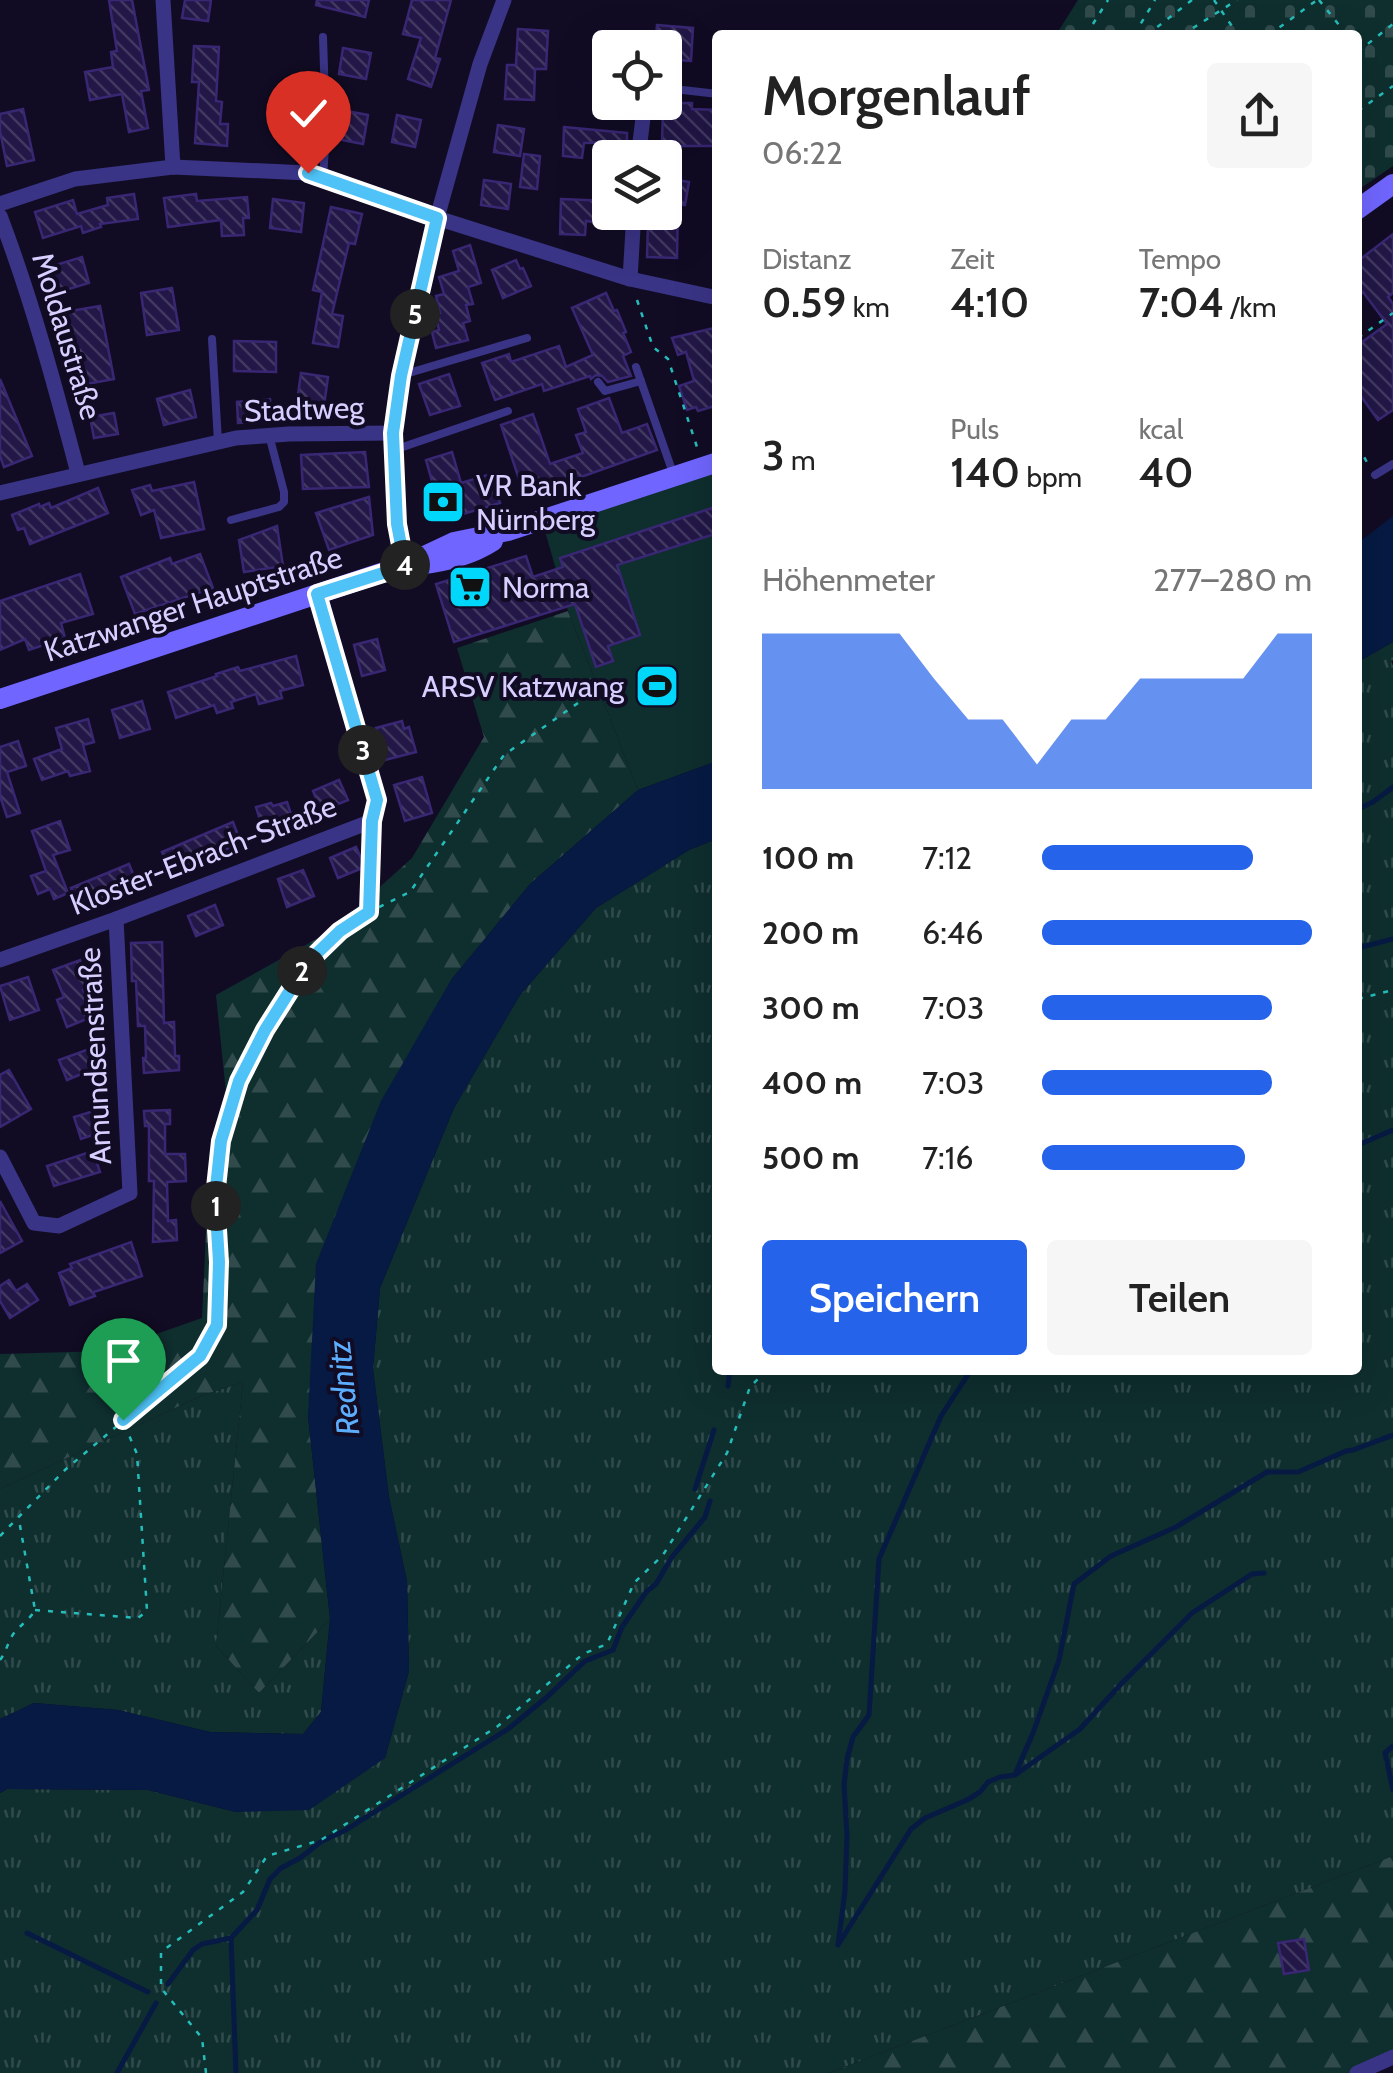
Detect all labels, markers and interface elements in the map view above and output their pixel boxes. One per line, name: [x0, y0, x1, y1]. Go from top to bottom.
map controls: [592, 30, 682, 230]
button: locate: [592, 30, 682, 120]
text: Morgenlauf: [762, 62, 1031, 129]
button: share: [1207, 63, 1312, 168]
pin: [266, 71, 351, 174]
icon: check: [281, 86, 336, 141]
text: 06:22: [762, 133, 843, 172]
button: layers: [592, 140, 682, 230]
text: Distanz: [762, 242, 851, 276]
text: Zeit: [950, 242, 995, 276]
text: Tempo: [1139, 242, 1221, 276]
street label: Moldaustraße: [24, 248, 110, 424]
text: 0.59: [762, 276, 846, 328]
text: 4:10: [950, 276, 1029, 328]
text: 7:04: [1139, 276, 1224, 328]
pin: 5: [390, 289, 440, 339]
text: km: [846, 290, 890, 324]
text: /km: [1224, 290, 1277, 324]
text: 5: [407, 297, 423, 331]
street label: Stadtweg: [243, 388, 366, 430]
text: Puls: [950, 412, 999, 446]
text: kcal: [1139, 412, 1183, 446]
text: 3: [762, 429, 785, 481]
text: m: [785, 443, 816, 477]
text: 140: [950, 446, 1020, 498]
text: 40: [1139, 446, 1194, 498]
text: bpm: [1020, 460, 1082, 494]
place label: VR Bank Nürnberg: [476, 467, 596, 538]
bank icon: VR Bank Nürnberg: [420, 479, 466, 525]
street label: Katzwanger Hauptstraße: [39, 538, 347, 670]
pin: 4: [380, 540, 430, 590]
text: 4: [396, 548, 414, 582]
text: Höhenmeter: [762, 560, 935, 599]
text: 277–280 m: [1153, 560, 1312, 599]
supermarket icon: Norma: [447, 564, 493, 610]
place label: Norma: [502, 569, 590, 606]
sports icon: ARSV Katzwang: [634, 663, 680, 709]
place label: ARSV Katzwang: [422, 668, 625, 705]
pin: 3: [338, 725, 388, 775]
text: 3: [355, 733, 371, 767]
street label: Kloster-Ebrach-Straße: [65, 787, 341, 923]
text: 100 m: [762, 838, 854, 877]
text: 7:12: [922, 838, 972, 877]
text: 200 m: [762, 913, 859, 952]
text: 6:46: [922, 913, 984, 952]
pin: 2: [277, 946, 327, 996]
street label: Amundsenstraße: [71, 947, 119, 1165]
text: 2: [295, 954, 309, 988]
text: 300 m: [762, 988, 859, 1027]
text: 7:03: [922, 988, 984, 1027]
text: 400 m: [762, 1063, 862, 1102]
text: 7:03: [922, 1063, 984, 1102]
text: 500 m: [762, 1138, 859, 1177]
text: 7:16: [922, 1138, 973, 1177]
pin: 1: [191, 1181, 241, 1231]
text: 1: [211, 1189, 221, 1223]
button: Speichern: [762, 1240, 1027, 1355]
button: Teilen: [1047, 1240, 1312, 1355]
pin: [81, 1318, 166, 1421]
icon: arrive: [96, 1333, 151, 1388]
water label: Rednitz: [318, 1337, 367, 1438]

